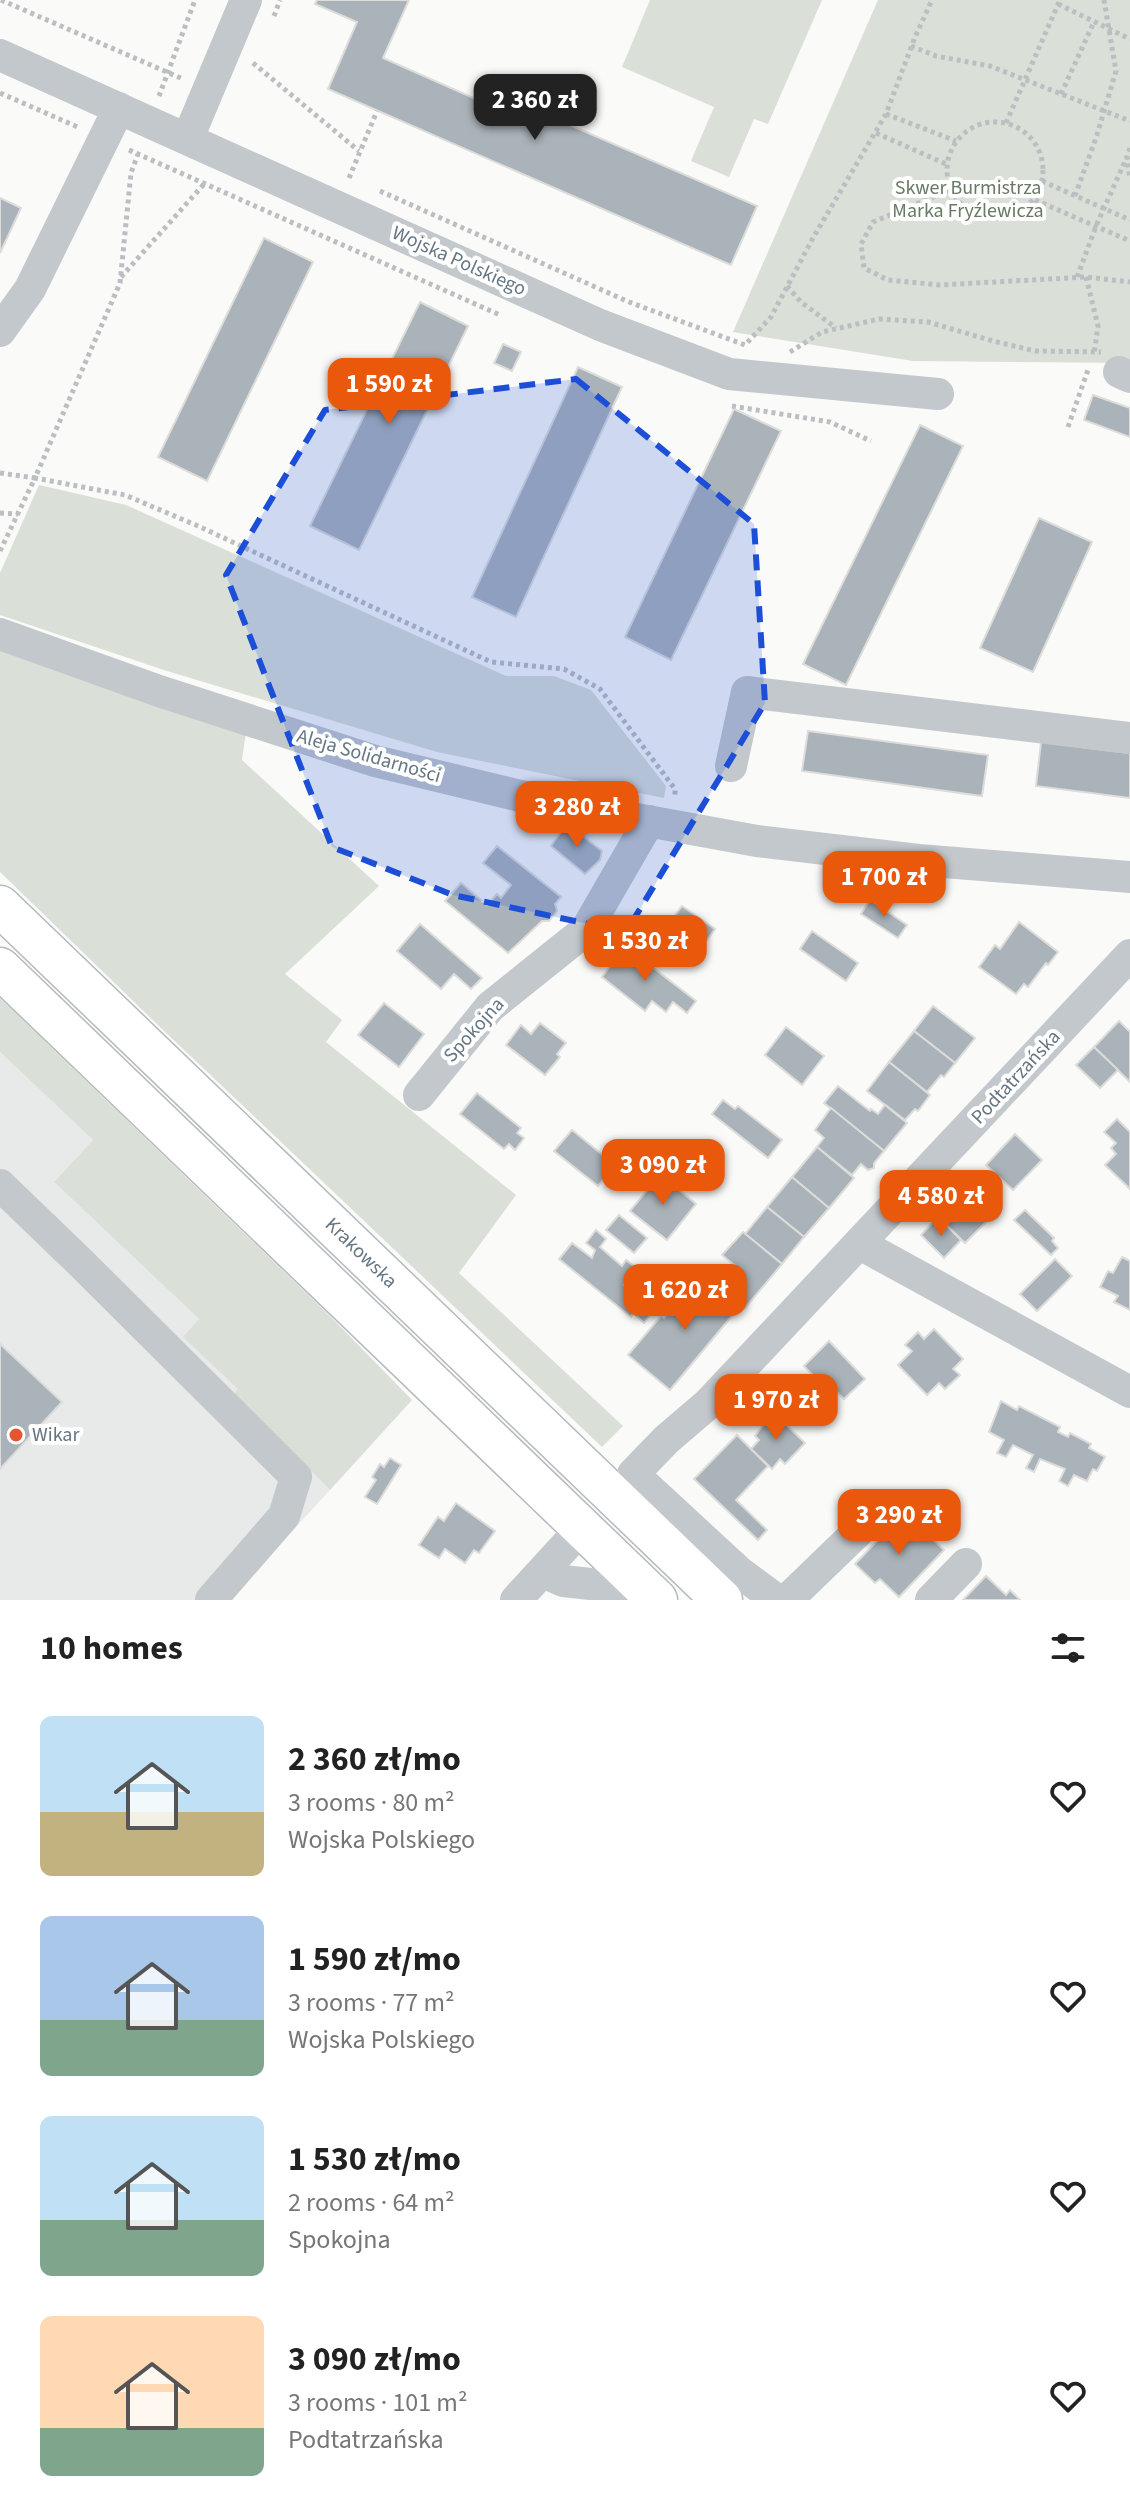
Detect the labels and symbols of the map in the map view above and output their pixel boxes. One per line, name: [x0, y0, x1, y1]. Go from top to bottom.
pin: 2 360 zł: [452, 74, 618, 142]
park label: Skwer Burmistrza Marka Fryźlewicza: [892, 174, 1044, 225]
street label: Wojska Polskiego: [388, 219, 530, 303]
pin: 1 590 zł: [306, 358, 472, 426]
street label: Aleja Solidarności: [294, 722, 444, 790]
pin: 3 280 zł: [494, 781, 660, 849]
pin: 1 700 zł: [801, 851, 967, 919]
pin: 1 530 zł: [562, 915, 728, 983]
street label: Spokojna: [437, 991, 511, 1069]
street label: Podtatrzańska: [965, 1024, 1067, 1130]
pin: 3 090 zł: [580, 1139, 746, 1207]
pin: 4 580 zł: [858, 1170, 1024, 1238]
street label: Krakowska: [319, 1211, 403, 1295]
pin: 1 620 zł: [602, 1264, 768, 1332]
pin: 1 970 zł: [693, 1374, 859, 1442]
place label: Wikar: [32, 1421, 79, 1449]
marker: Wikar: [7, 1426, 25, 1444]
pin: 3 290 zł: [816, 1489, 982, 1557]

